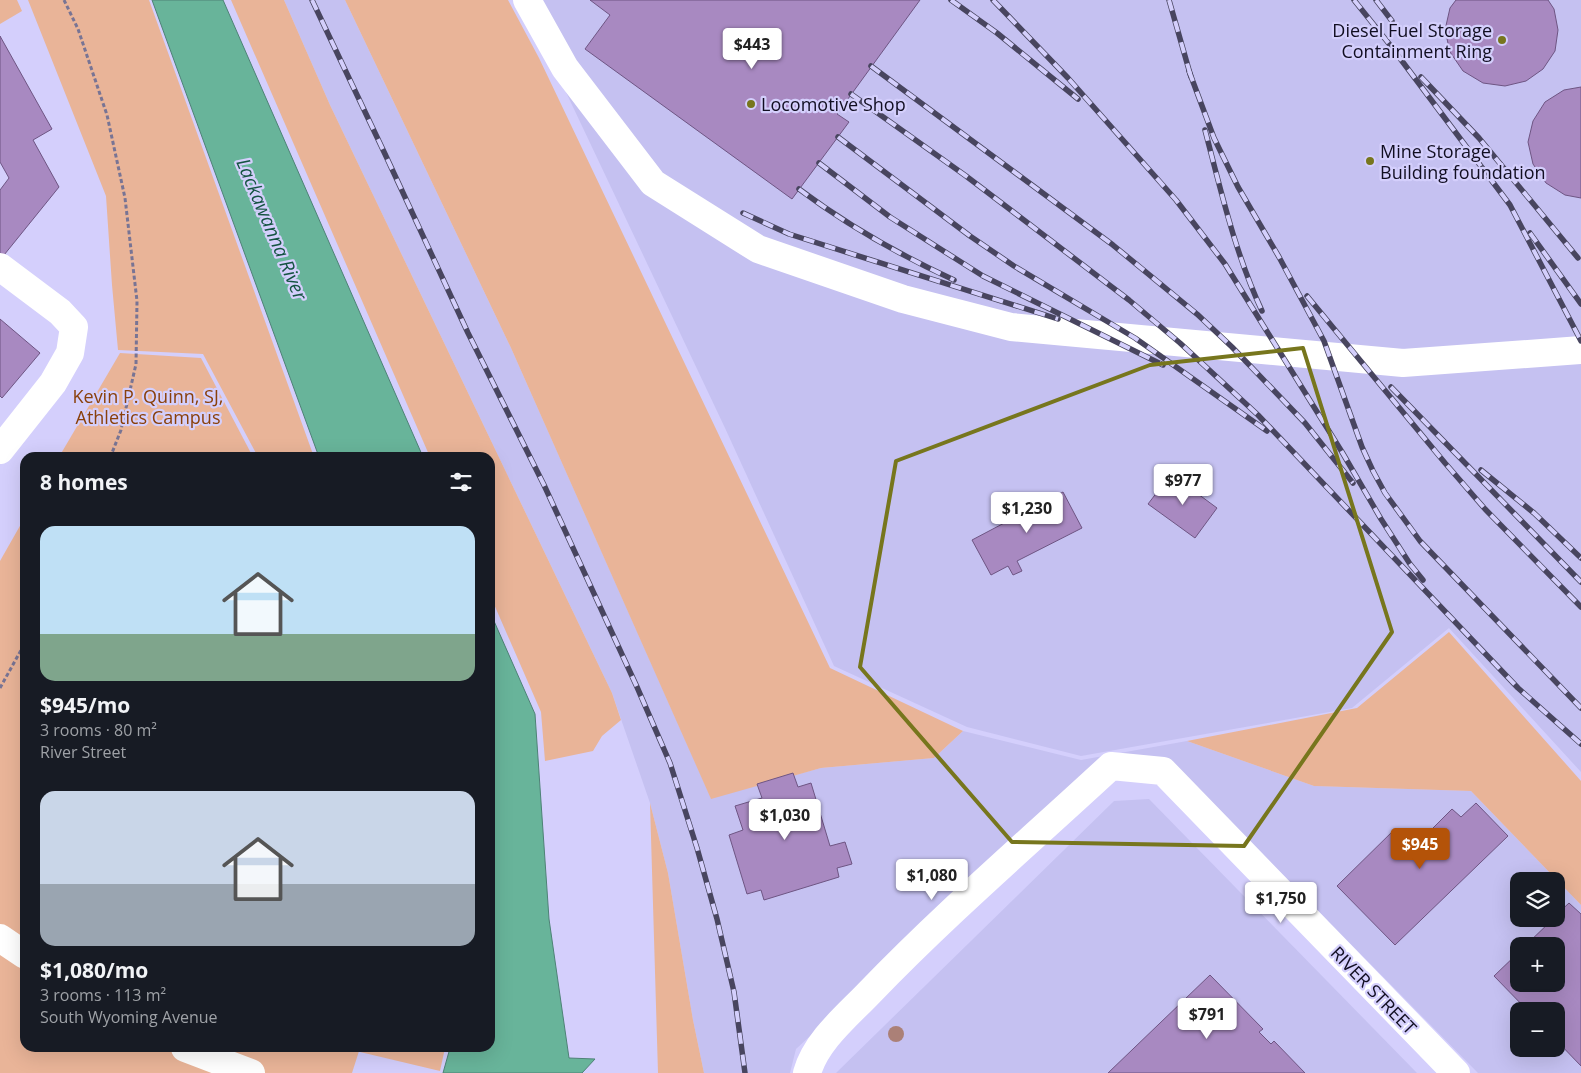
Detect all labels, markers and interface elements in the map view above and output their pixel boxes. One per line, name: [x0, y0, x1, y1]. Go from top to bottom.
place label: Diesel Fuel Storage Containment Ring: [1332, 18, 1492, 63]
pin: $443: [722, 28, 782, 70]
text: $443: [734, 33, 770, 55]
marker: Diesel Fuel Storage Containment Ring: [1496, 34, 1508, 46]
place label: Locomotive Shop: [761, 92, 906, 116]
marker: Locomotive Shop: [745, 98, 757, 110]
place label: Mine Storage Building foundation: [1380, 139, 1546, 184]
water label: Lackawanna River: [230, 154, 314, 305]
marker: Mine Storage Building foundation: [1364, 155, 1376, 167]
park label: Kevin P. Quinn, SJ, Athletics Campus: [73, 384, 223, 429]
pin: $977: [1153, 464, 1213, 506]
text: 8 homes: [40, 468, 128, 496]
icon: filters: [447, 468, 475, 496]
text: $977: [1165, 469, 1201, 491]
pin: $1,230: [986, 492, 1068, 534]
text: $1,230: [1002, 497, 1052, 519]
icon: home: [213, 559, 303, 649]
text: $945/mo: [40, 691, 130, 719]
text: 3 rooms · 80 m²: [40, 719, 157, 741]
text: River Street: [40, 741, 126, 763]
pin: $1,030: [744, 798, 826, 841]
text: $1,030: [760, 804, 810, 826]
icon: home: [213, 824, 303, 914]
pin: $945: [1390, 828, 1450, 870]
text: $945: [1402, 833, 1438, 855]
pin: $1,080: [891, 858, 973, 901]
text: $1,080: [907, 864, 957, 886]
map controls: [1510, 872, 1565, 1057]
button: layers: [1510, 872, 1565, 927]
pin: $1,750: [1240, 882, 1322, 924]
text: $1,750: [1256, 887, 1306, 909]
button: +: [1510, 937, 1565, 992]
street label: RIVER STREET: [1326, 941, 1422, 1039]
text: $1,080/mo: [40, 956, 148, 984]
text: 3 rooms · 113 m²: [40, 984, 166, 1006]
pin: $791: [1177, 998, 1237, 1040]
button: −: [1510, 1002, 1565, 1057]
text: $791: [1189, 1003, 1225, 1025]
text: South Wyoming Avenue: [40, 1006, 218, 1028]

